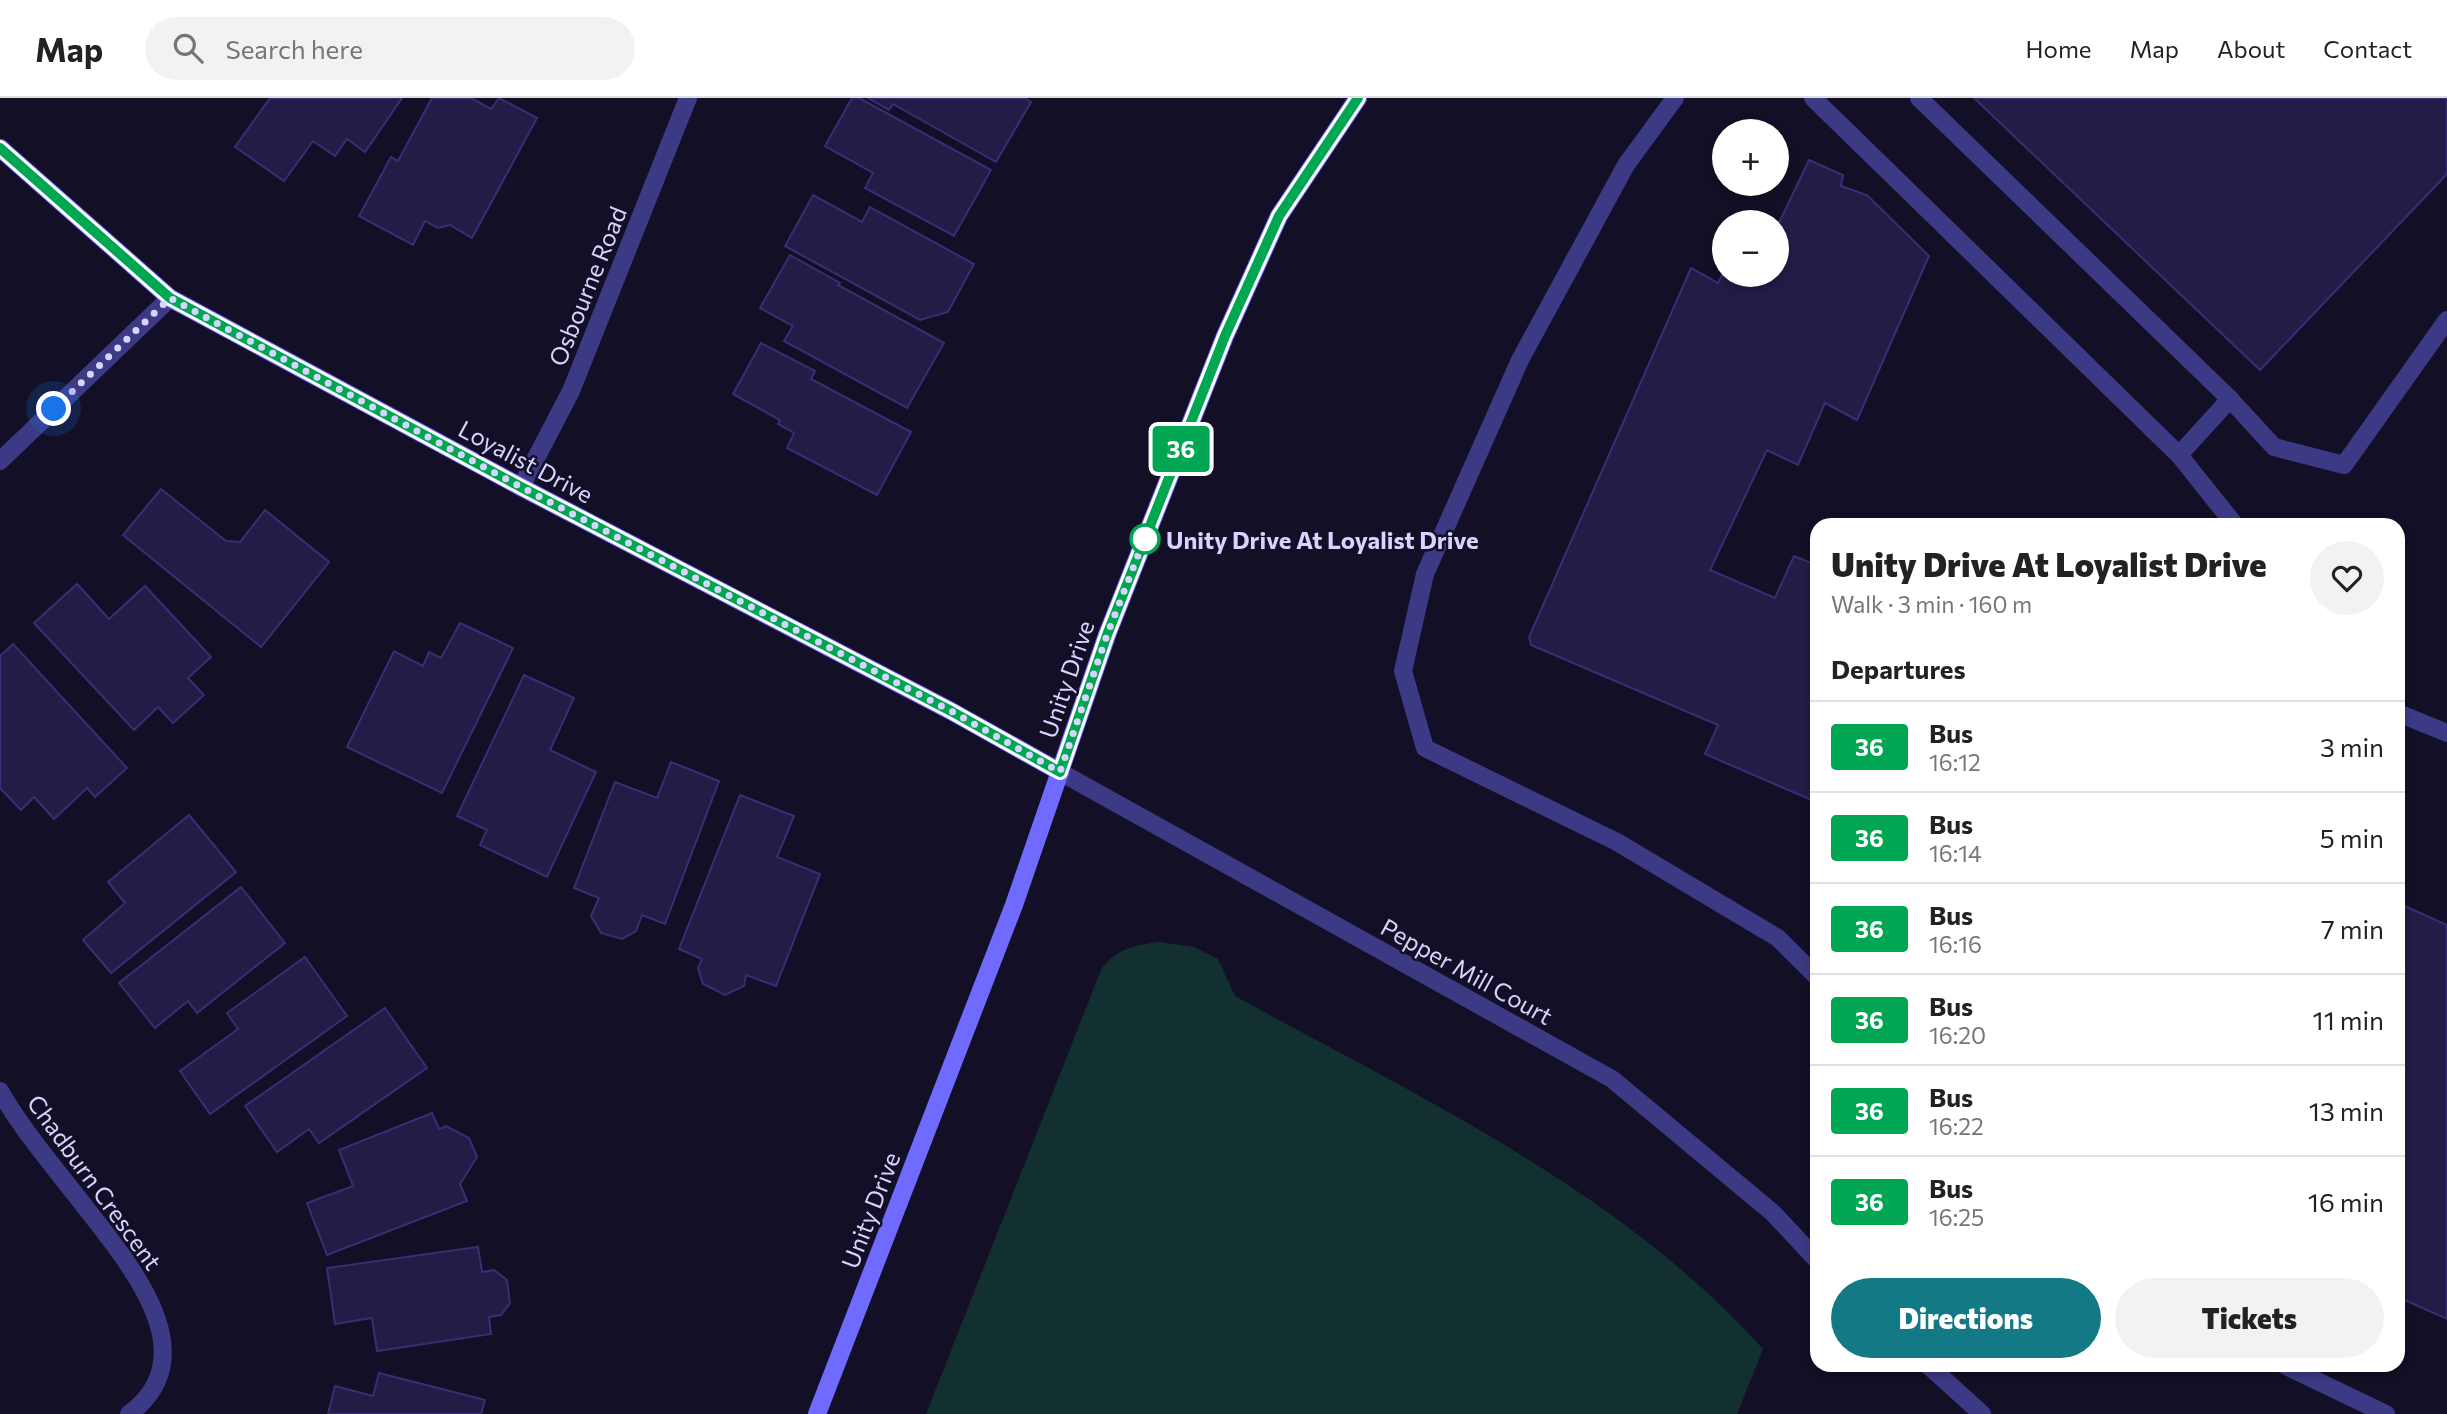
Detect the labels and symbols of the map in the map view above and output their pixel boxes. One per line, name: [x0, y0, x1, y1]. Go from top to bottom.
street label: Osbourne Road: [542, 202, 632, 370]
your location: [36, 391, 71, 426]
street label: Loyalist Drive: [454, 413, 598, 509]
line badge: 36: [1150, 426, 1212, 472]
marker: Unity Drive At Loyalist Drive: [1130, 524, 1160, 554]
place label: Unity Drive At Loyalist Drive: [1166, 525, 1479, 554]
street label: Unity Drive: [1032, 616, 1100, 742]
street label: Pepper Mill Court: [1376, 912, 1558, 1030]
street label: Chadburn Crescent: [22, 1089, 168, 1275]
street label: Unity Drive: [835, 1148, 905, 1272]

